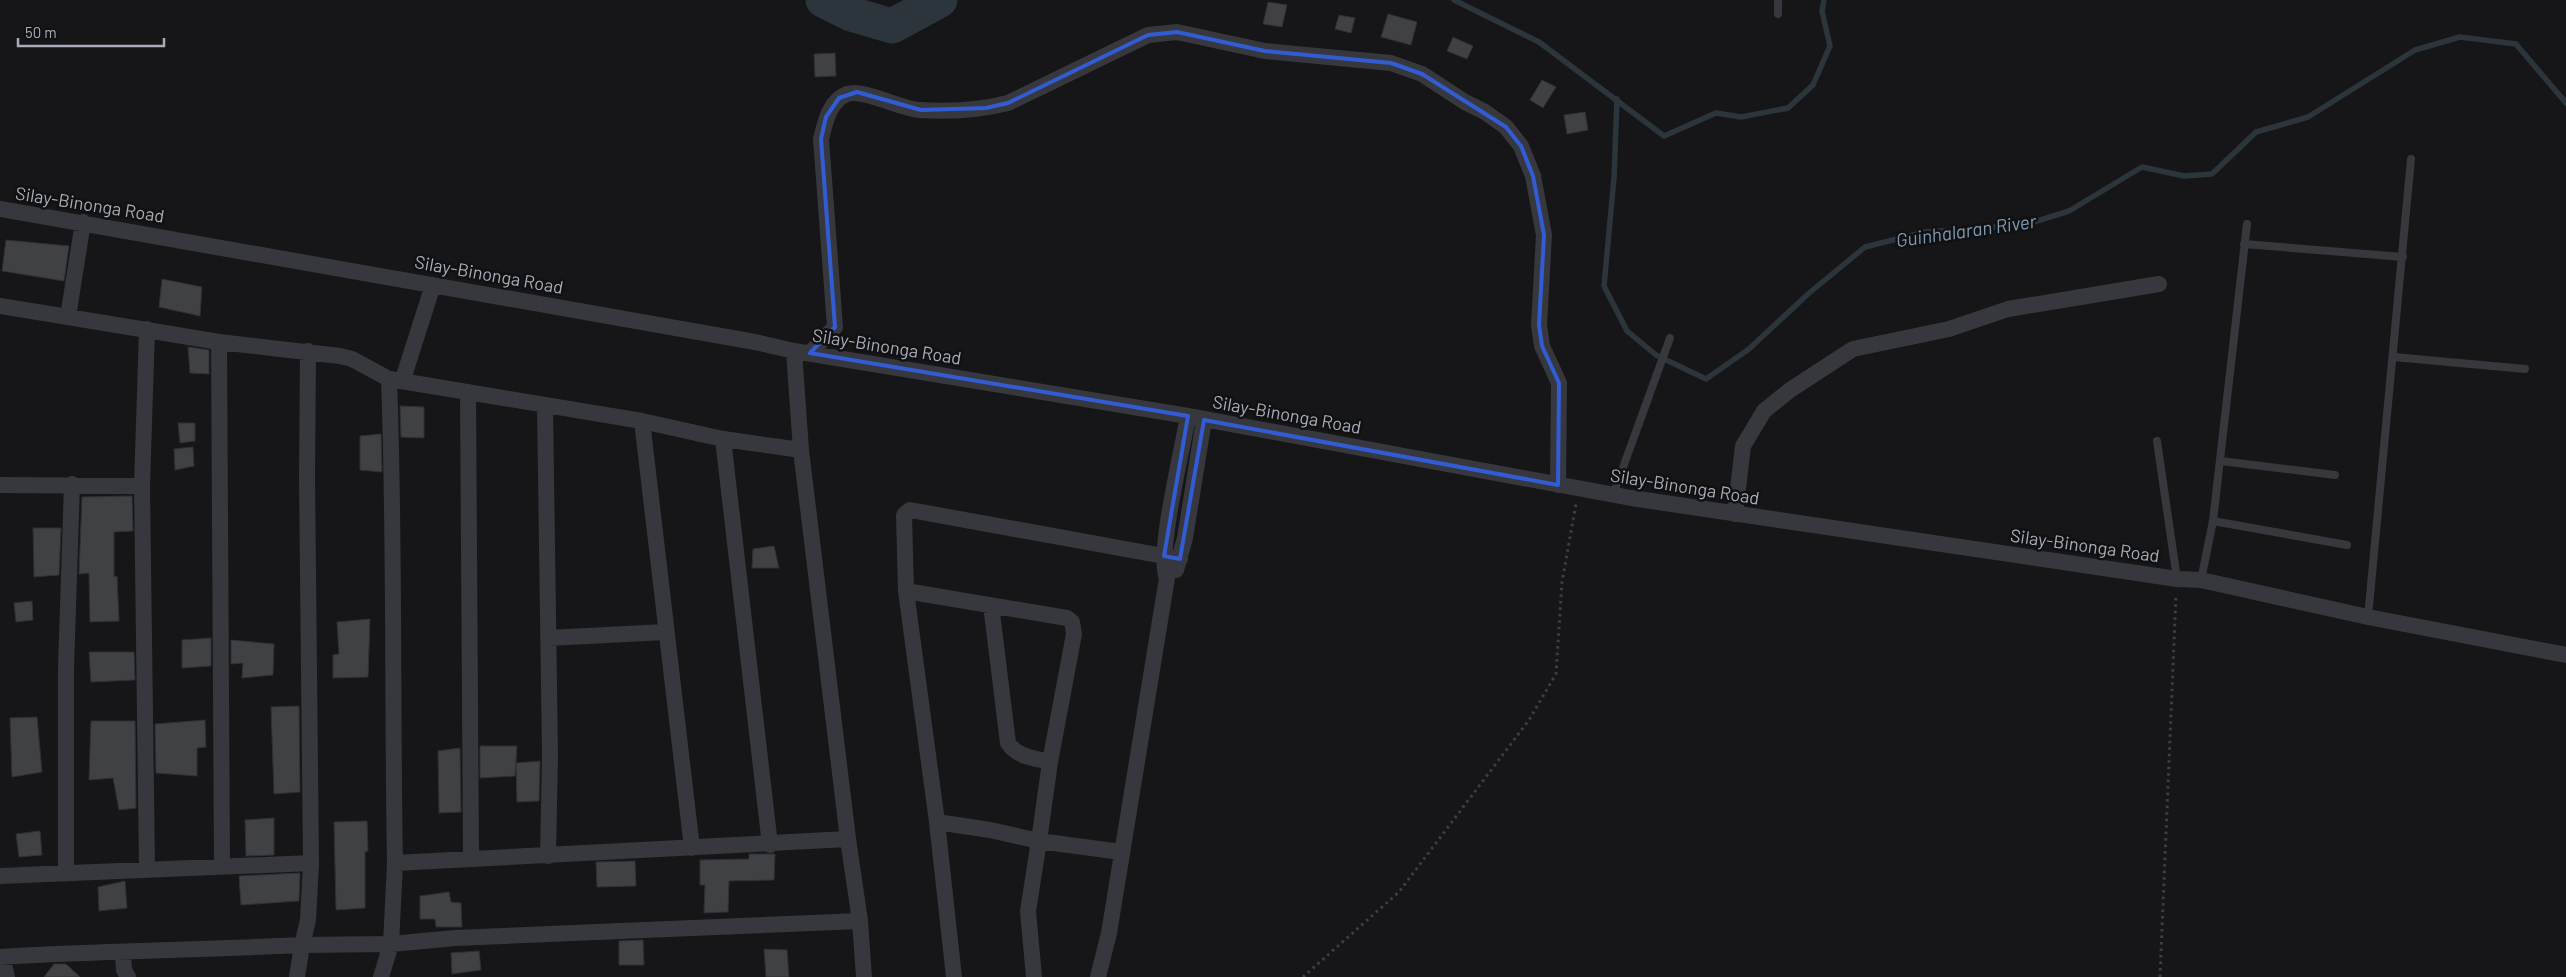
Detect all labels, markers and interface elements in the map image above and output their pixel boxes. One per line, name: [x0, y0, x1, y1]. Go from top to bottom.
scale bar: [18, 15, 164, 47]
text: 50 m: [25, 23, 57, 41]
street label: Silay-Binonga Road: [14, 181, 166, 227]
water label: Guinhalaran River: [1894, 209, 2039, 251]
street label: Silay-Binonga Road: [413, 250, 565, 298]
street label: Silay-Binonga Road: [811, 323, 963, 369]
street label: Silay-Binonga Road: [1211, 390, 1363, 438]
street label: Silay-Binonga Road: [1609, 463, 1761, 509]
street label: Silay-Binonga Road: [2009, 524, 2161, 566]

